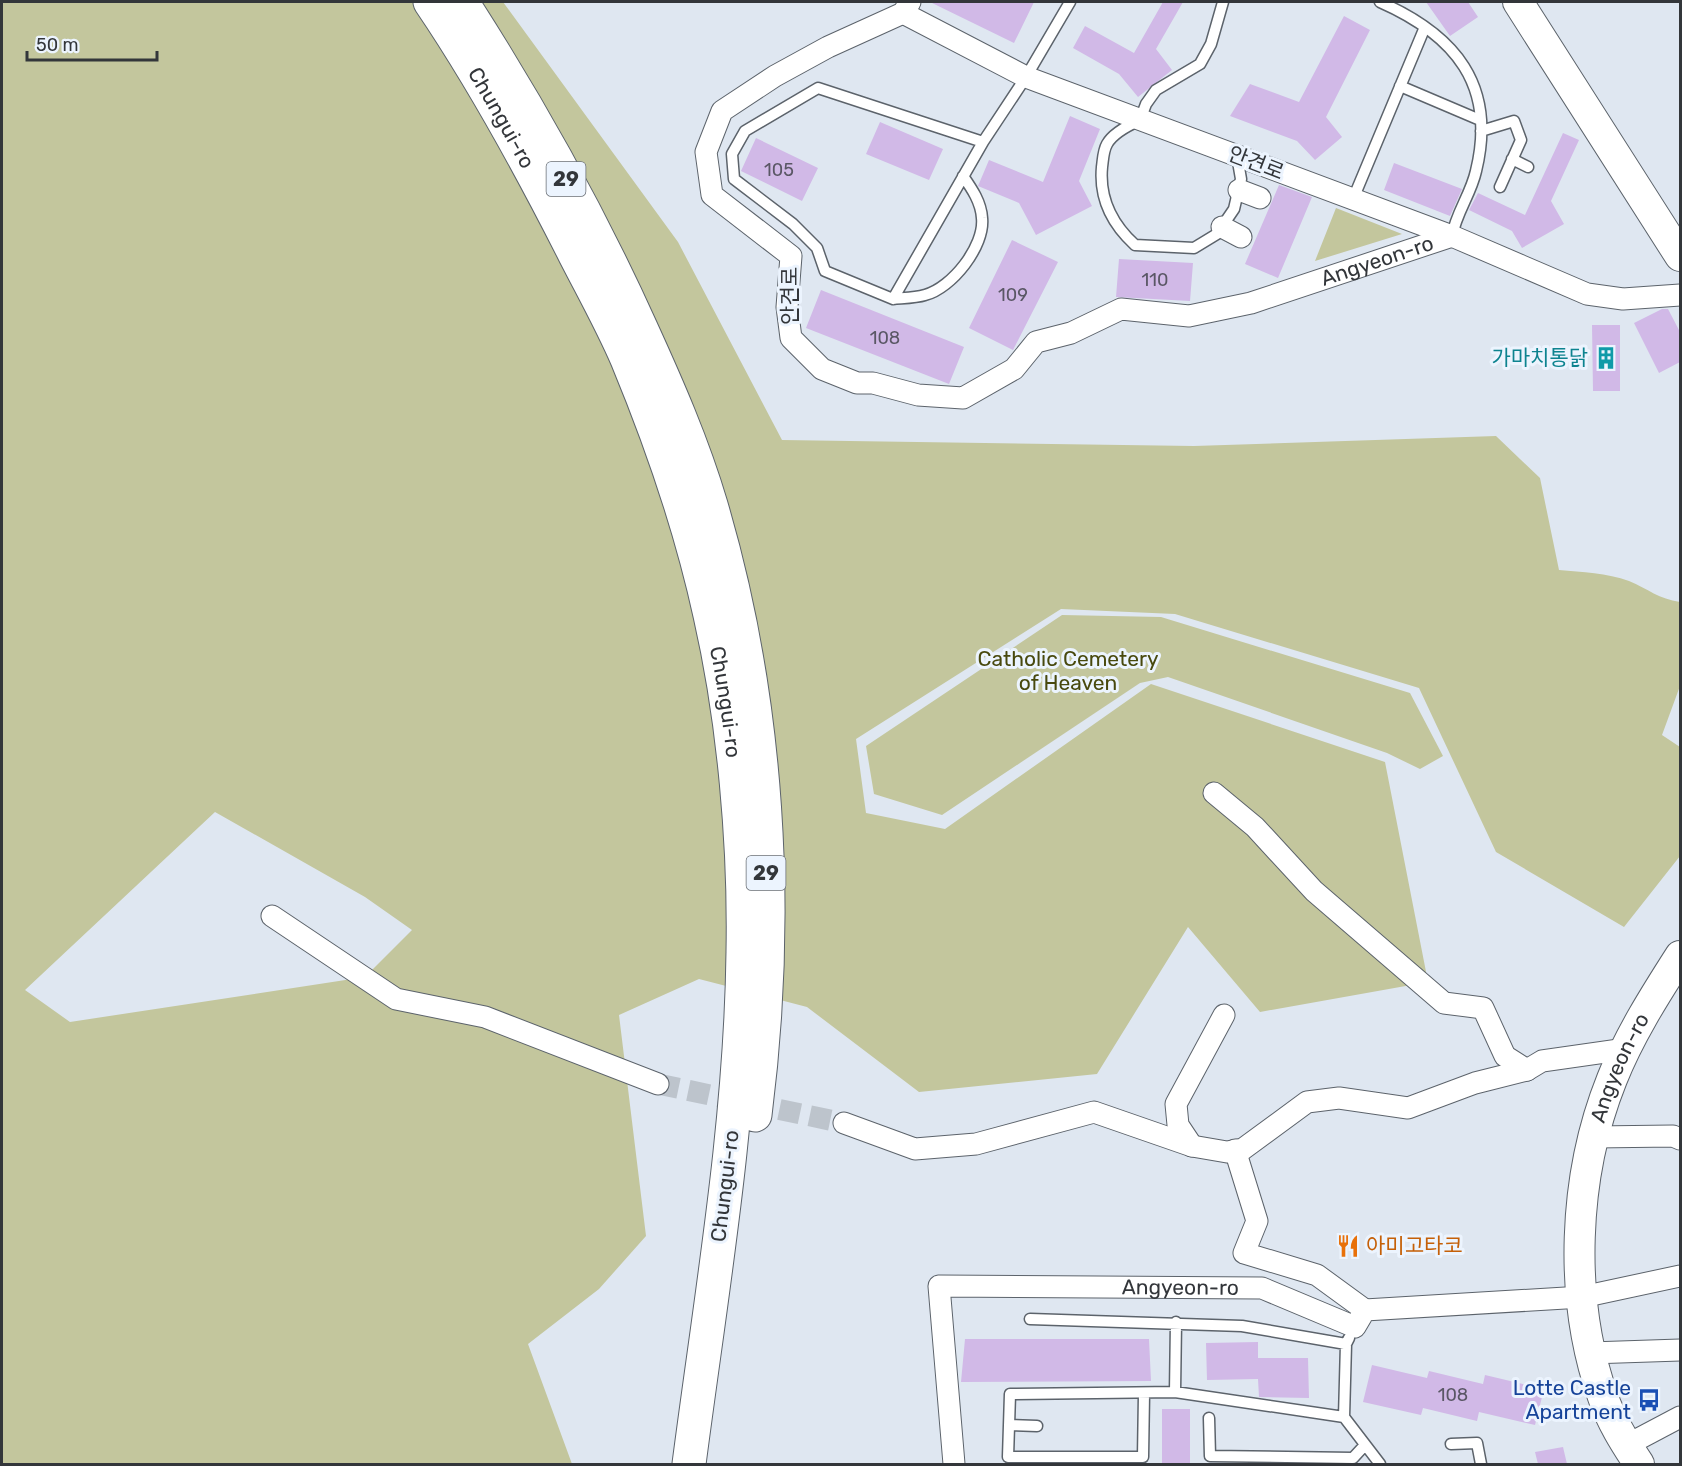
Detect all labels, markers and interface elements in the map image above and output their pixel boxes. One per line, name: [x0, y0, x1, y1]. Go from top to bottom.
scale bar: [27, 24, 158, 62]
text: 50 m: [36, 34, 79, 56]
street label: Chungui-ro: [463, 62, 540, 172]
street label: 안견로: [1225, 140, 1288, 185]
house number: 105: [764, 159, 794, 181]
road number: 29: [546, 162, 586, 196]
street label: Angyeon-ro: [1318, 230, 1437, 291]
street label: 안견로: [777, 267, 802, 325]
house number: 110: [1142, 269, 1168, 291]
house number: 109: [998, 284, 1028, 306]
house number: 108: [870, 327, 900, 349]
place label: 가마치통닭: [1491, 345, 1588, 370]
building icon: 가마치통닭: [1593, 345, 1619, 371]
street label: Chungui-ro: [705, 644, 747, 759]
park label: Catholic Cemetery of Heaven: [977, 646, 1159, 695]
road number: 29: [746, 856, 786, 890]
street label: Angyeon-ro: [1585, 1008, 1654, 1125]
street label: Chungui-ro: [705, 1129, 744, 1243]
restaurant icon: 아미고타코: [1335, 1233, 1361, 1259]
place label: 아미고타코: [1366, 1233, 1463, 1258]
street label: Angyeon-ro: [1122, 1274, 1239, 1300]
place label: Lotte Castle Apartment: [1513, 1375, 1631, 1424]
house number: 108: [1438, 1384, 1468, 1406]
bus stop icon: Lotte Castle Apartment: [1636, 1387, 1662, 1413]

